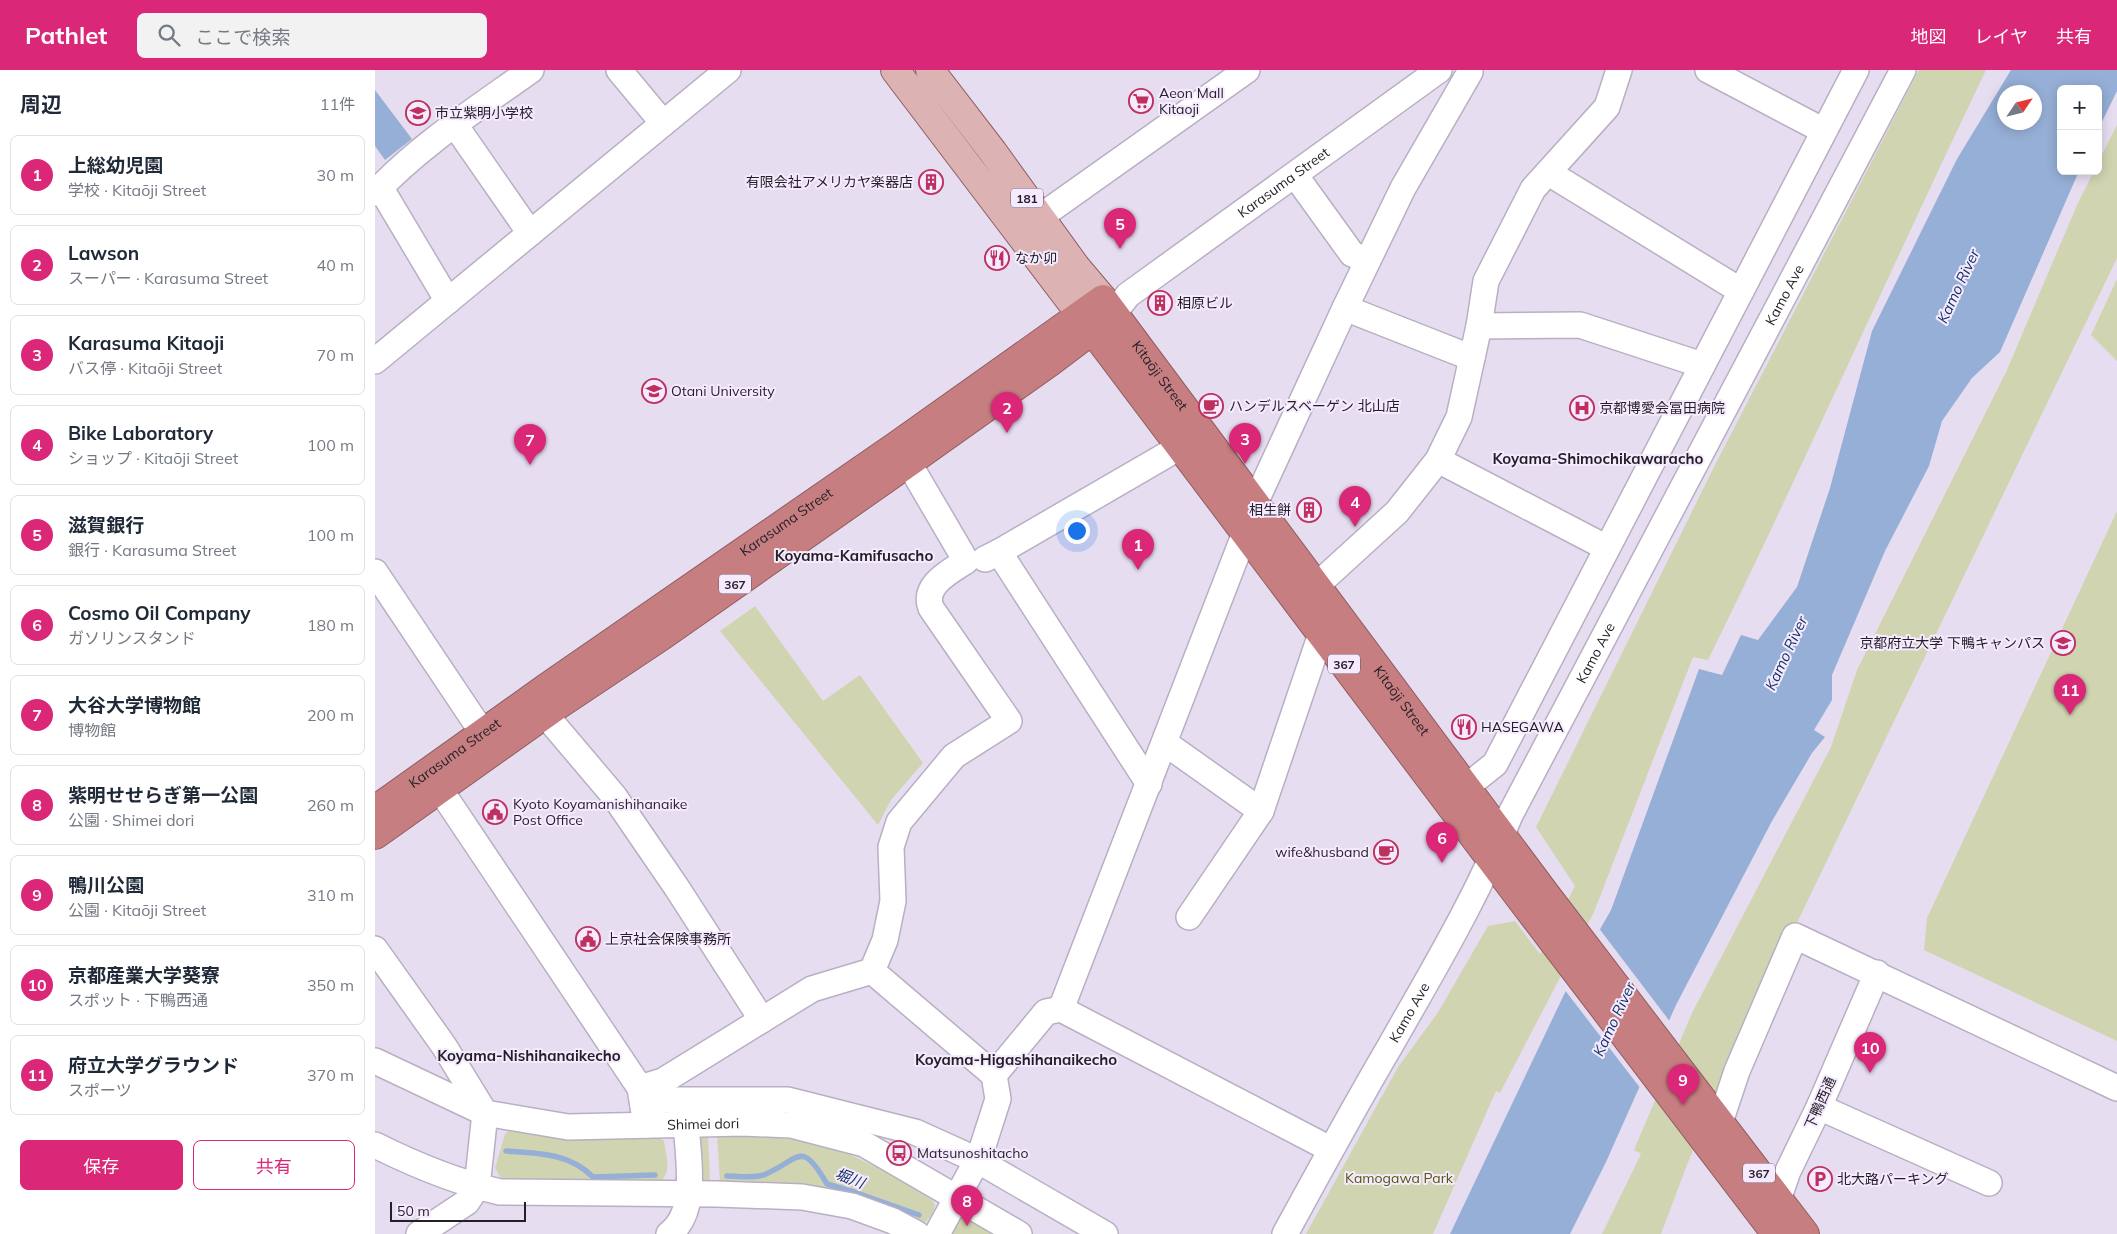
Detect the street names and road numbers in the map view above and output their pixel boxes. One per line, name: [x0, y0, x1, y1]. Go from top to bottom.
street label: Karasuma Street: [1234, 143, 1333, 222]
road number: 181: [1011, 189, 1043, 208]
street label: Kamo Ave: [1761, 261, 1808, 328]
street label: Kitaōji Street: [1128, 337, 1192, 414]
street label: Karasuma Street: [736, 484, 836, 560]
road number: 367: [719, 574, 751, 594]
street label: Kamo Ave: [1572, 620, 1619, 686]
road number: 367: [1328, 654, 1360, 674]
street label: Kitaōji Street: [1370, 662, 1434, 739]
street label: Karasuma Street: [405, 714, 504, 792]
street label: Kamo Ave: [1385, 979, 1433, 1046]
street label: 下鴨西通: [1800, 1074, 1840, 1132]
street label: Shimei dori: [667, 1114, 739, 1134]
road number: 367: [1743, 1164, 1775, 1182]

